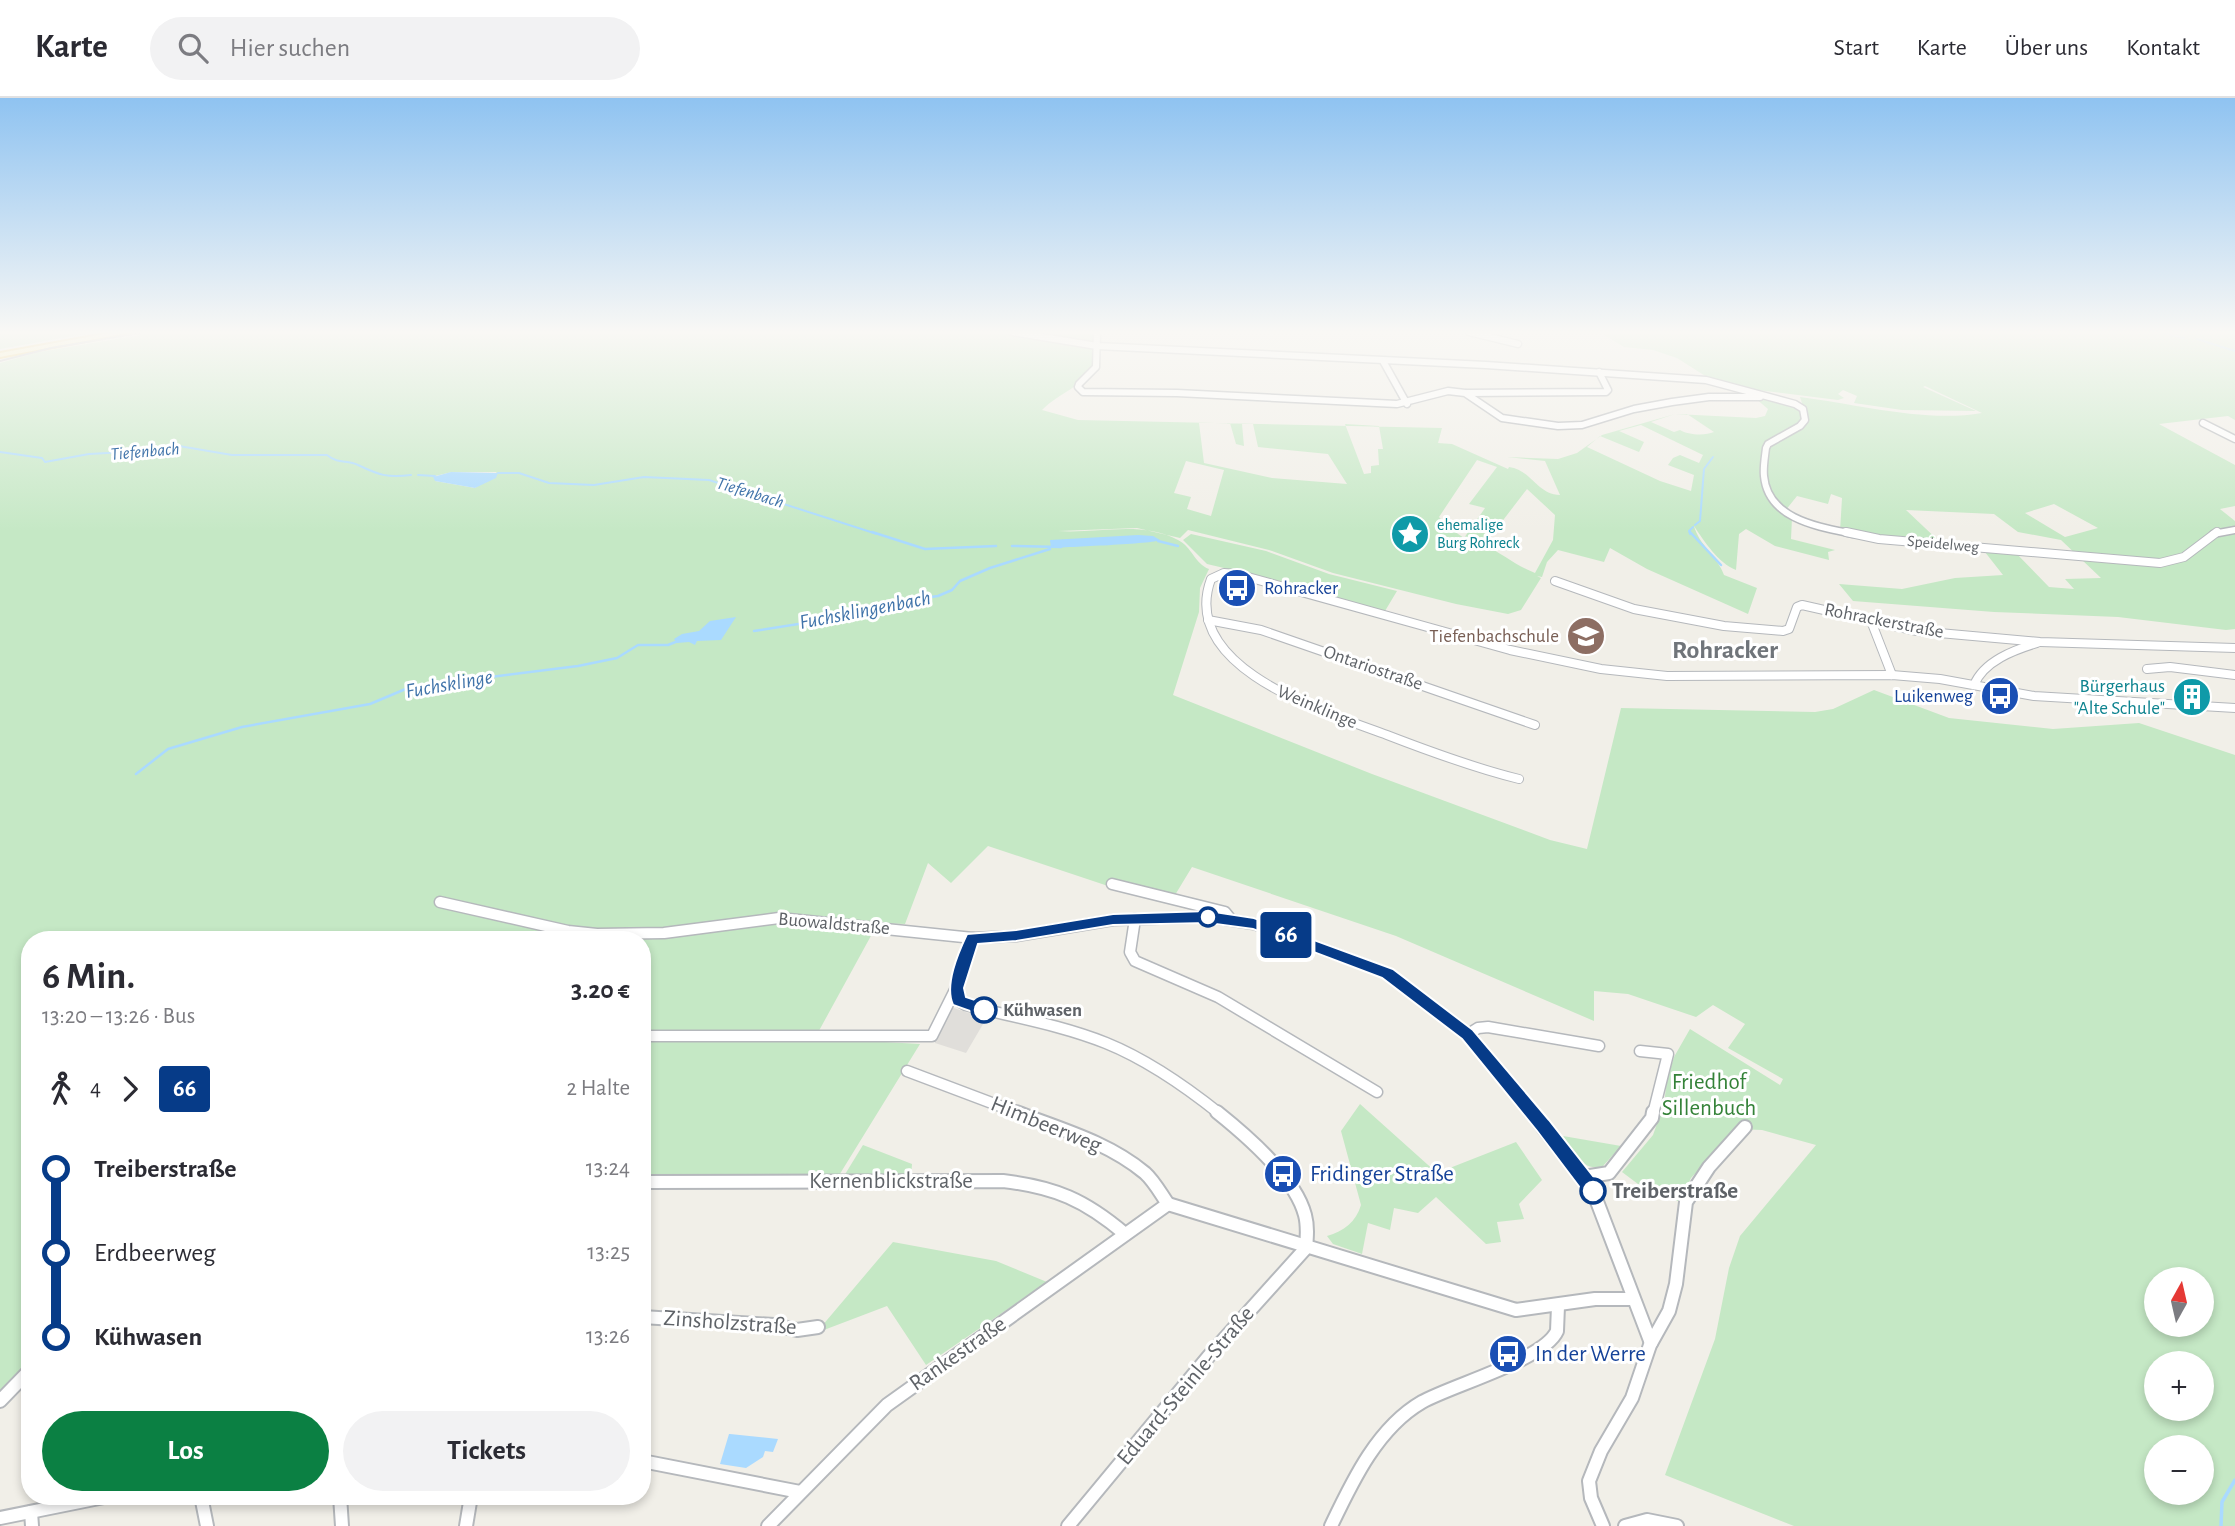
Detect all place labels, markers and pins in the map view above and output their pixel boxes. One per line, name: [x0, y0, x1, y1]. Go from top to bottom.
place icon: ehemalige Burg Rohreck: [1389, 513, 1431, 555]
place label: ehemalige Burg Rohreck: [1437, 517, 1520, 551]
bus stop icon: Rohracker: [1216, 567, 1258, 609]
place label: Rohracker: [1264, 579, 1338, 598]
school or university icon: Tiefenbachschule: [1565, 615, 1607, 657]
place label: Tiefenbachschule: [1429, 627, 1559, 646]
bus stop icon: Luikenweg: [1979, 675, 2021, 717]
building icon: Bürgerhaus "Alte Schule": [2171, 676, 2213, 718]
place label: Bürgerhaus "Alte Schule": [2074, 677, 2165, 718]
place label: Luikenweg: [1894, 687, 1974, 706]
unlabelled marker: [1198, 907, 1218, 927]
marker: Kühwasen: [971, 997, 997, 1023]
place label: Kühwasen: [1003, 1001, 1082, 1020]
bus stop icon: Fridinger Straße: [1262, 1153, 1304, 1195]
place label: Fridinger Straße: [1310, 1163, 1454, 1186]
marker: Treiberstraße: [1580, 1178, 1606, 1204]
place label: Treiberstraße: [1612, 1180, 1738, 1203]
bus stop icon: In der Werre: [1487, 1333, 1529, 1375]
place label: In der Werre: [1535, 1343, 1646, 1366]

